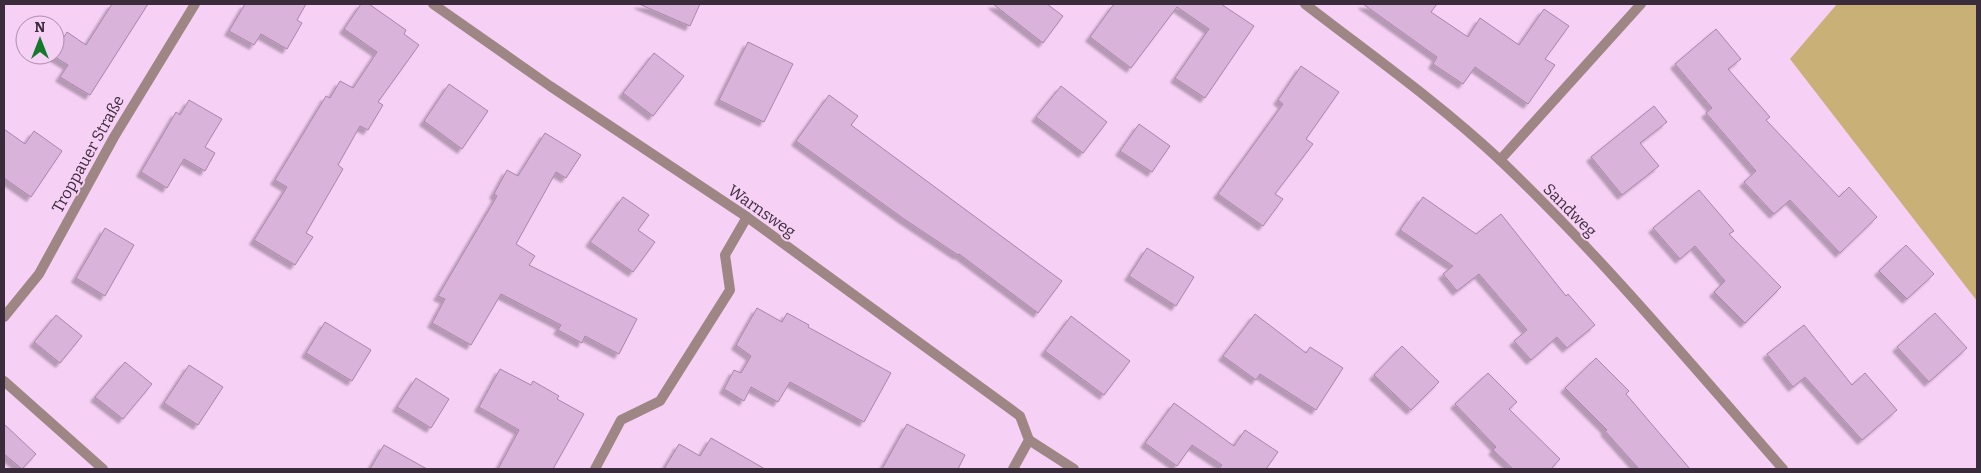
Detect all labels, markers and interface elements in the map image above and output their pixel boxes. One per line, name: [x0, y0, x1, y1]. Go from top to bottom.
north arrow: [15, 15, 65, 65]
text: N: [35, 19, 46, 36]
street label: Troppauer Straße: [48, 92, 128, 216]
street label: Sandweg: [1539, 179, 1601, 241]
street label: Warnsweg: [724, 181, 800, 241]

